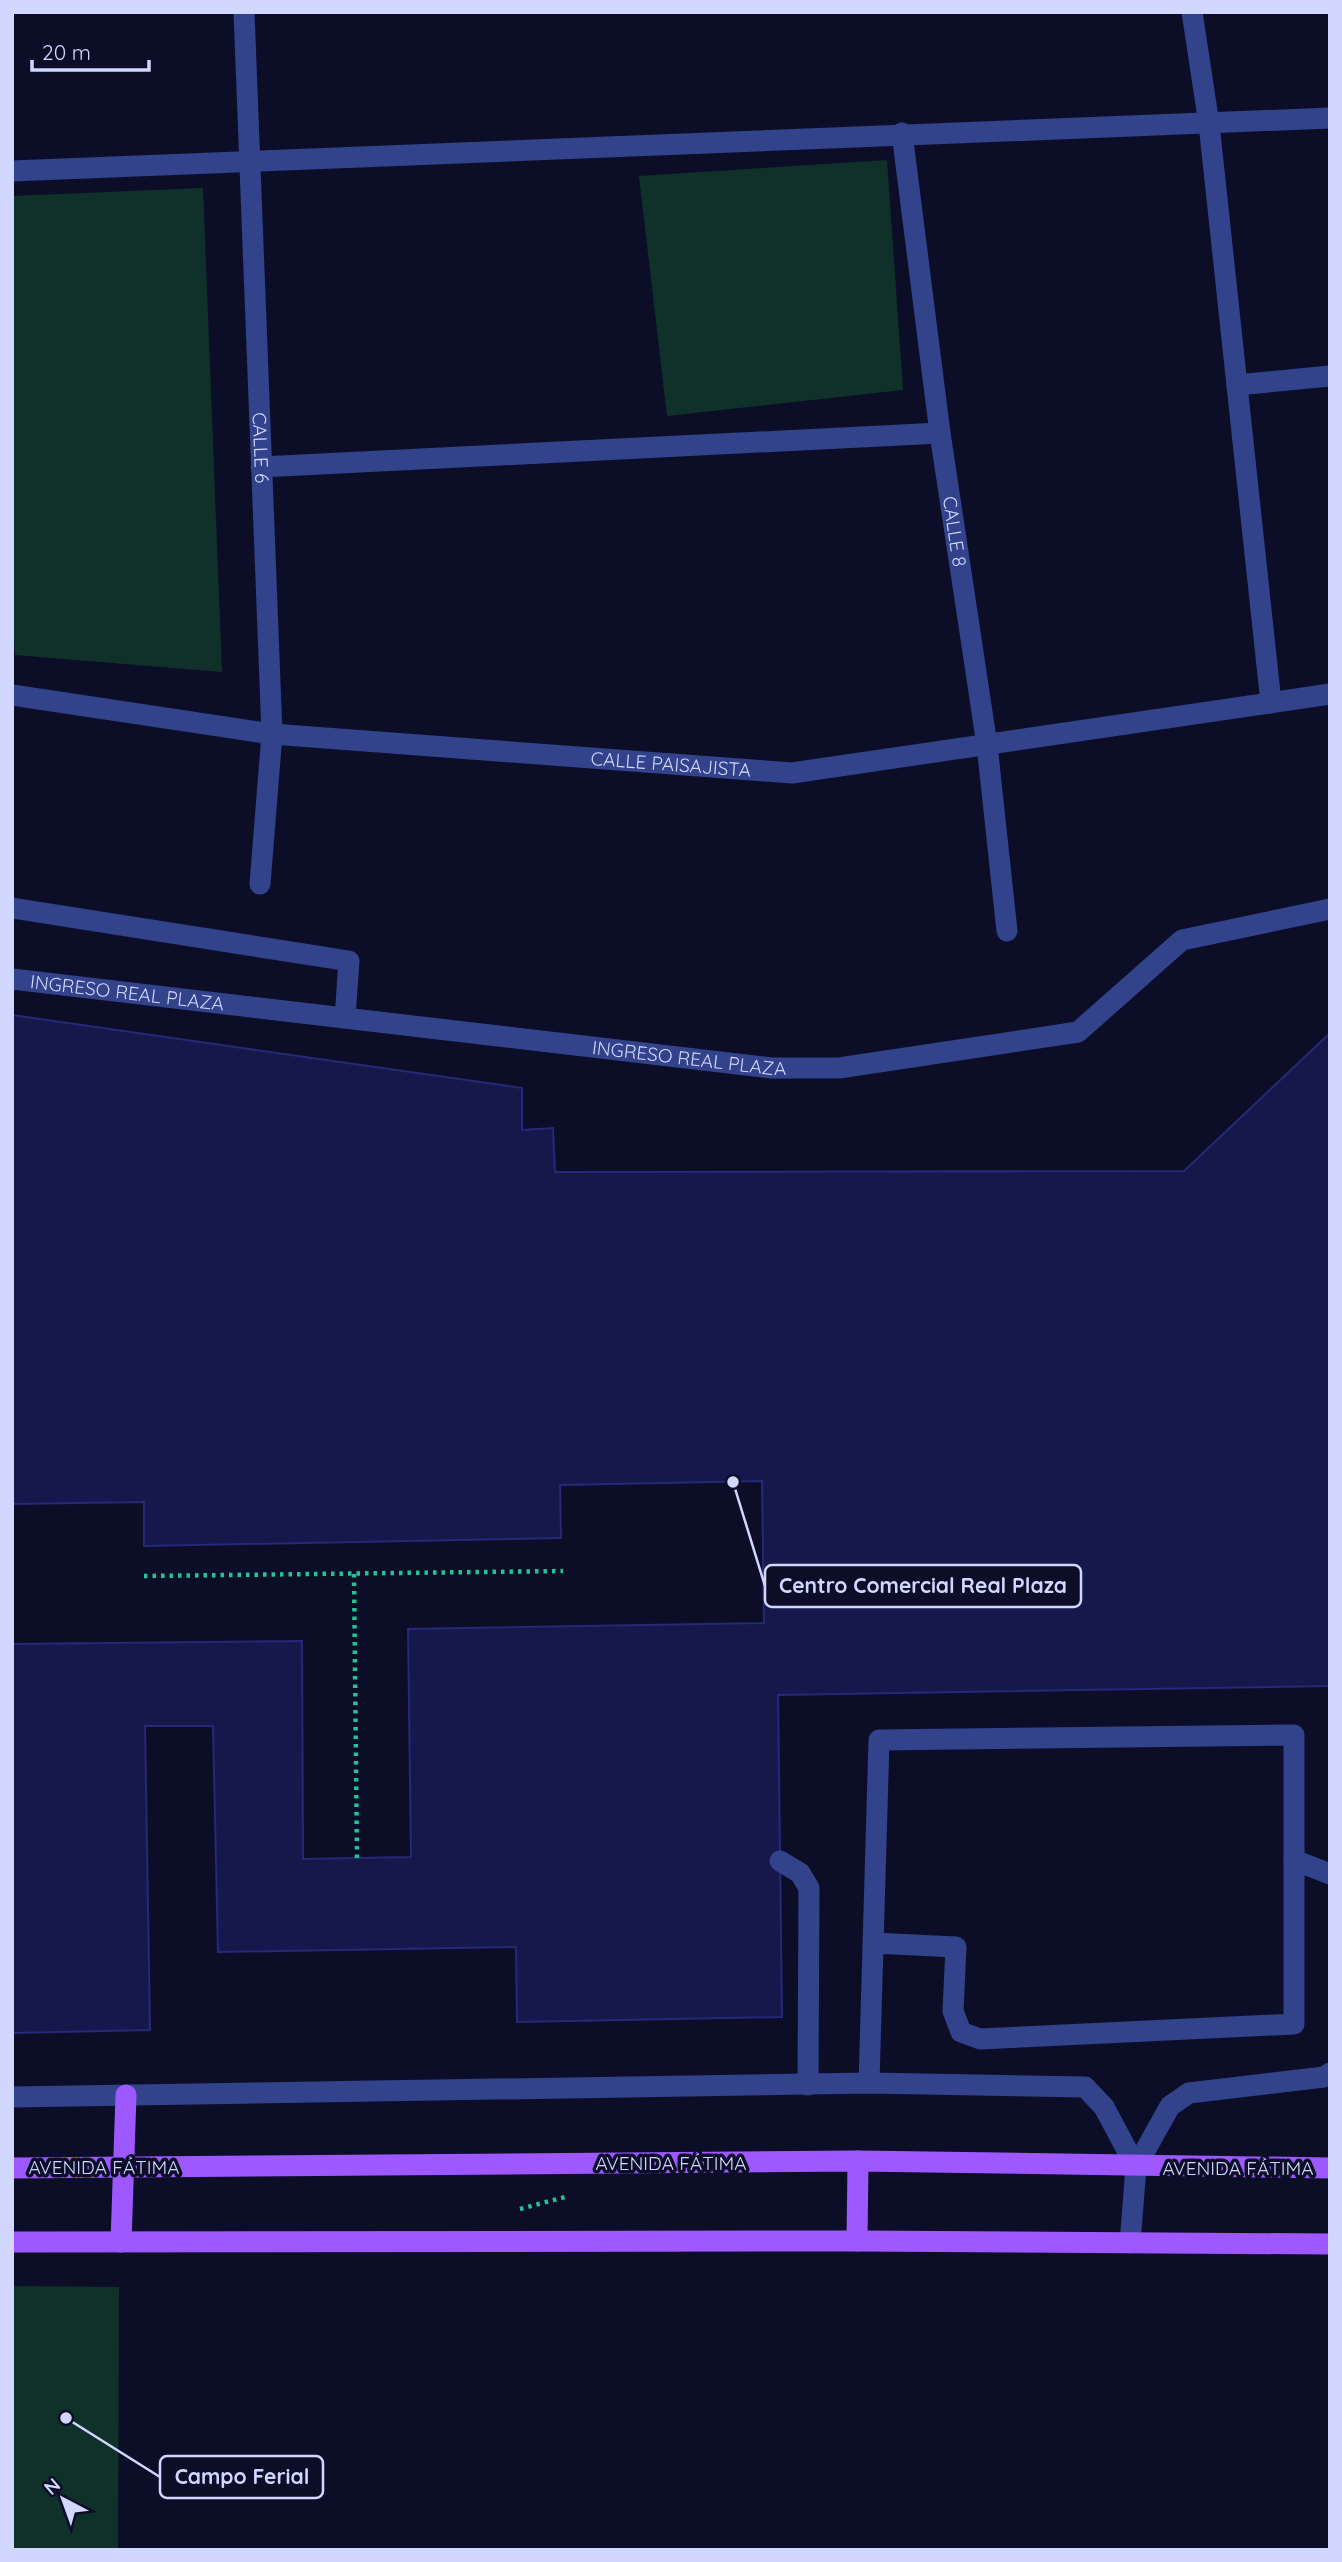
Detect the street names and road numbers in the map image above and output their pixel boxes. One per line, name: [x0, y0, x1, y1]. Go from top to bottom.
street label: CALLE 6: [248, 412, 274, 484]
street label: CALLE 8: [938, 495, 972, 568]
street label: CALLE PAISAJISTA: [590, 746, 752, 782]
street label: INGRESO REAL PLAZA: [29, 969, 226, 1016]
street label: INGRESO REAL PLAZA: [591, 1035, 786, 1080]
street label: AVENIDA FÁTIMA: [596, 2151, 746, 2175]
street label: AVENIDA FÁTIMA: [29, 2155, 179, 2179]
street label: AVENIDA FÁTIMA: [1163, 2156, 1313, 2180]

